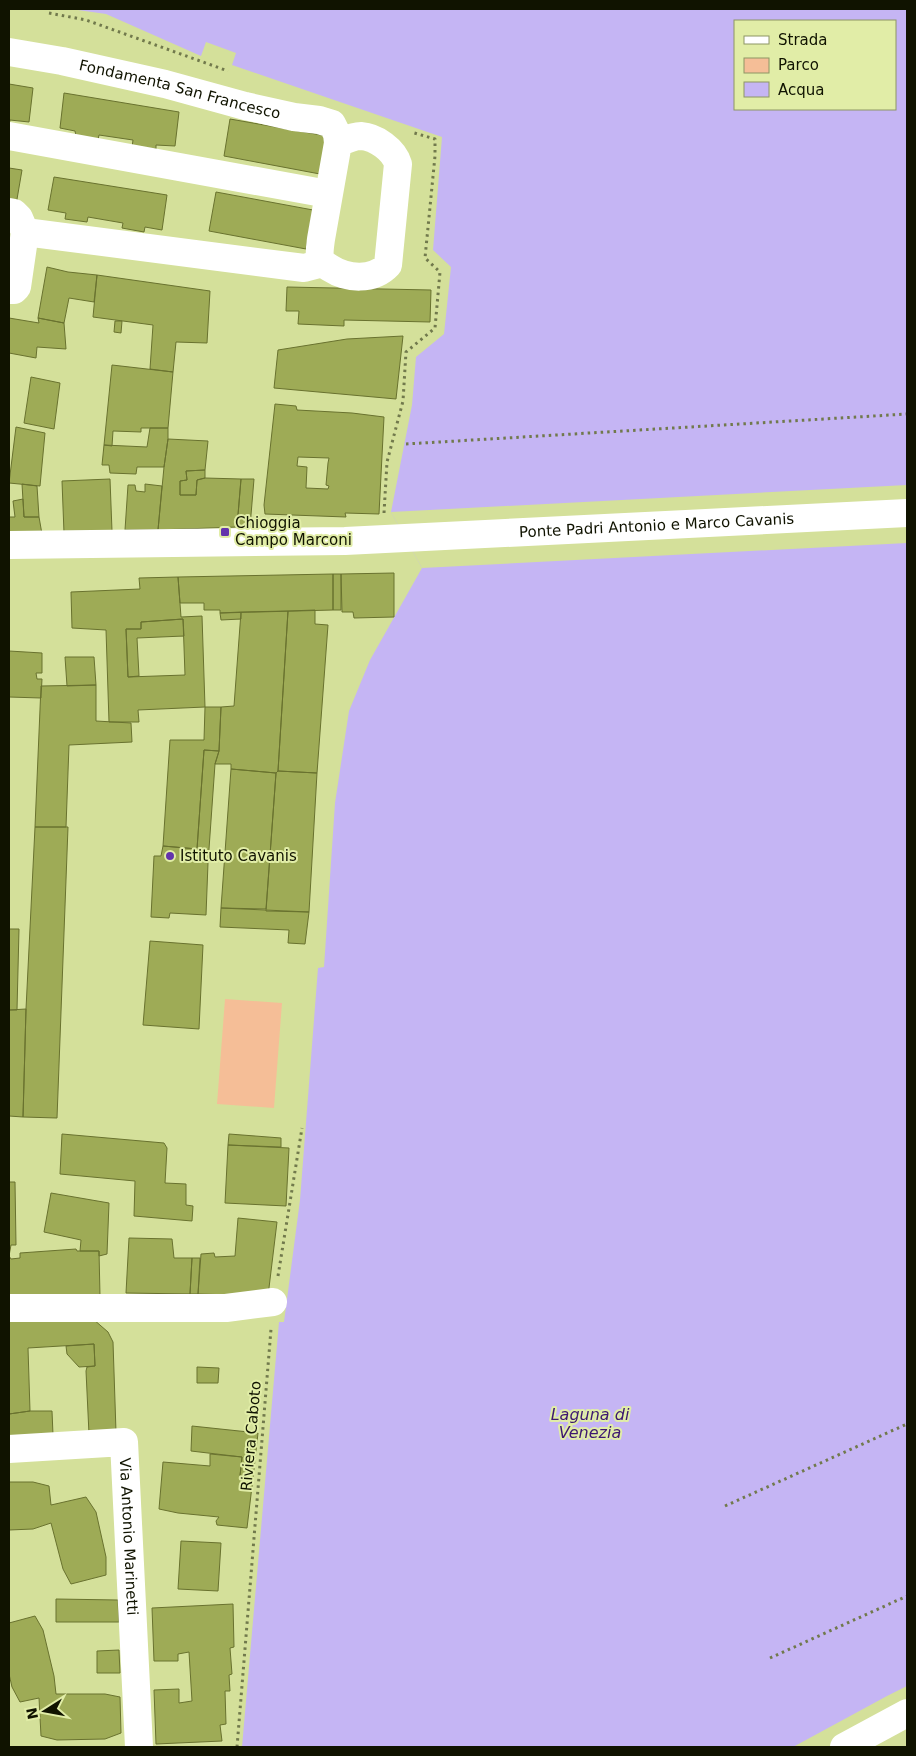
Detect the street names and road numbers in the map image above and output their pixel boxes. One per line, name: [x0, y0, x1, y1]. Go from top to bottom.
street label: Fondamenta San Francesco: [77, 56, 282, 123]
street label: Ponte Padri Antonio e Marco Cavanis: [519, 510, 795, 541]
street label: Riviera Caboto: [237, 1380, 265, 1492]
street label: Via Antonio Marinetti: [116, 1457, 142, 1616]

